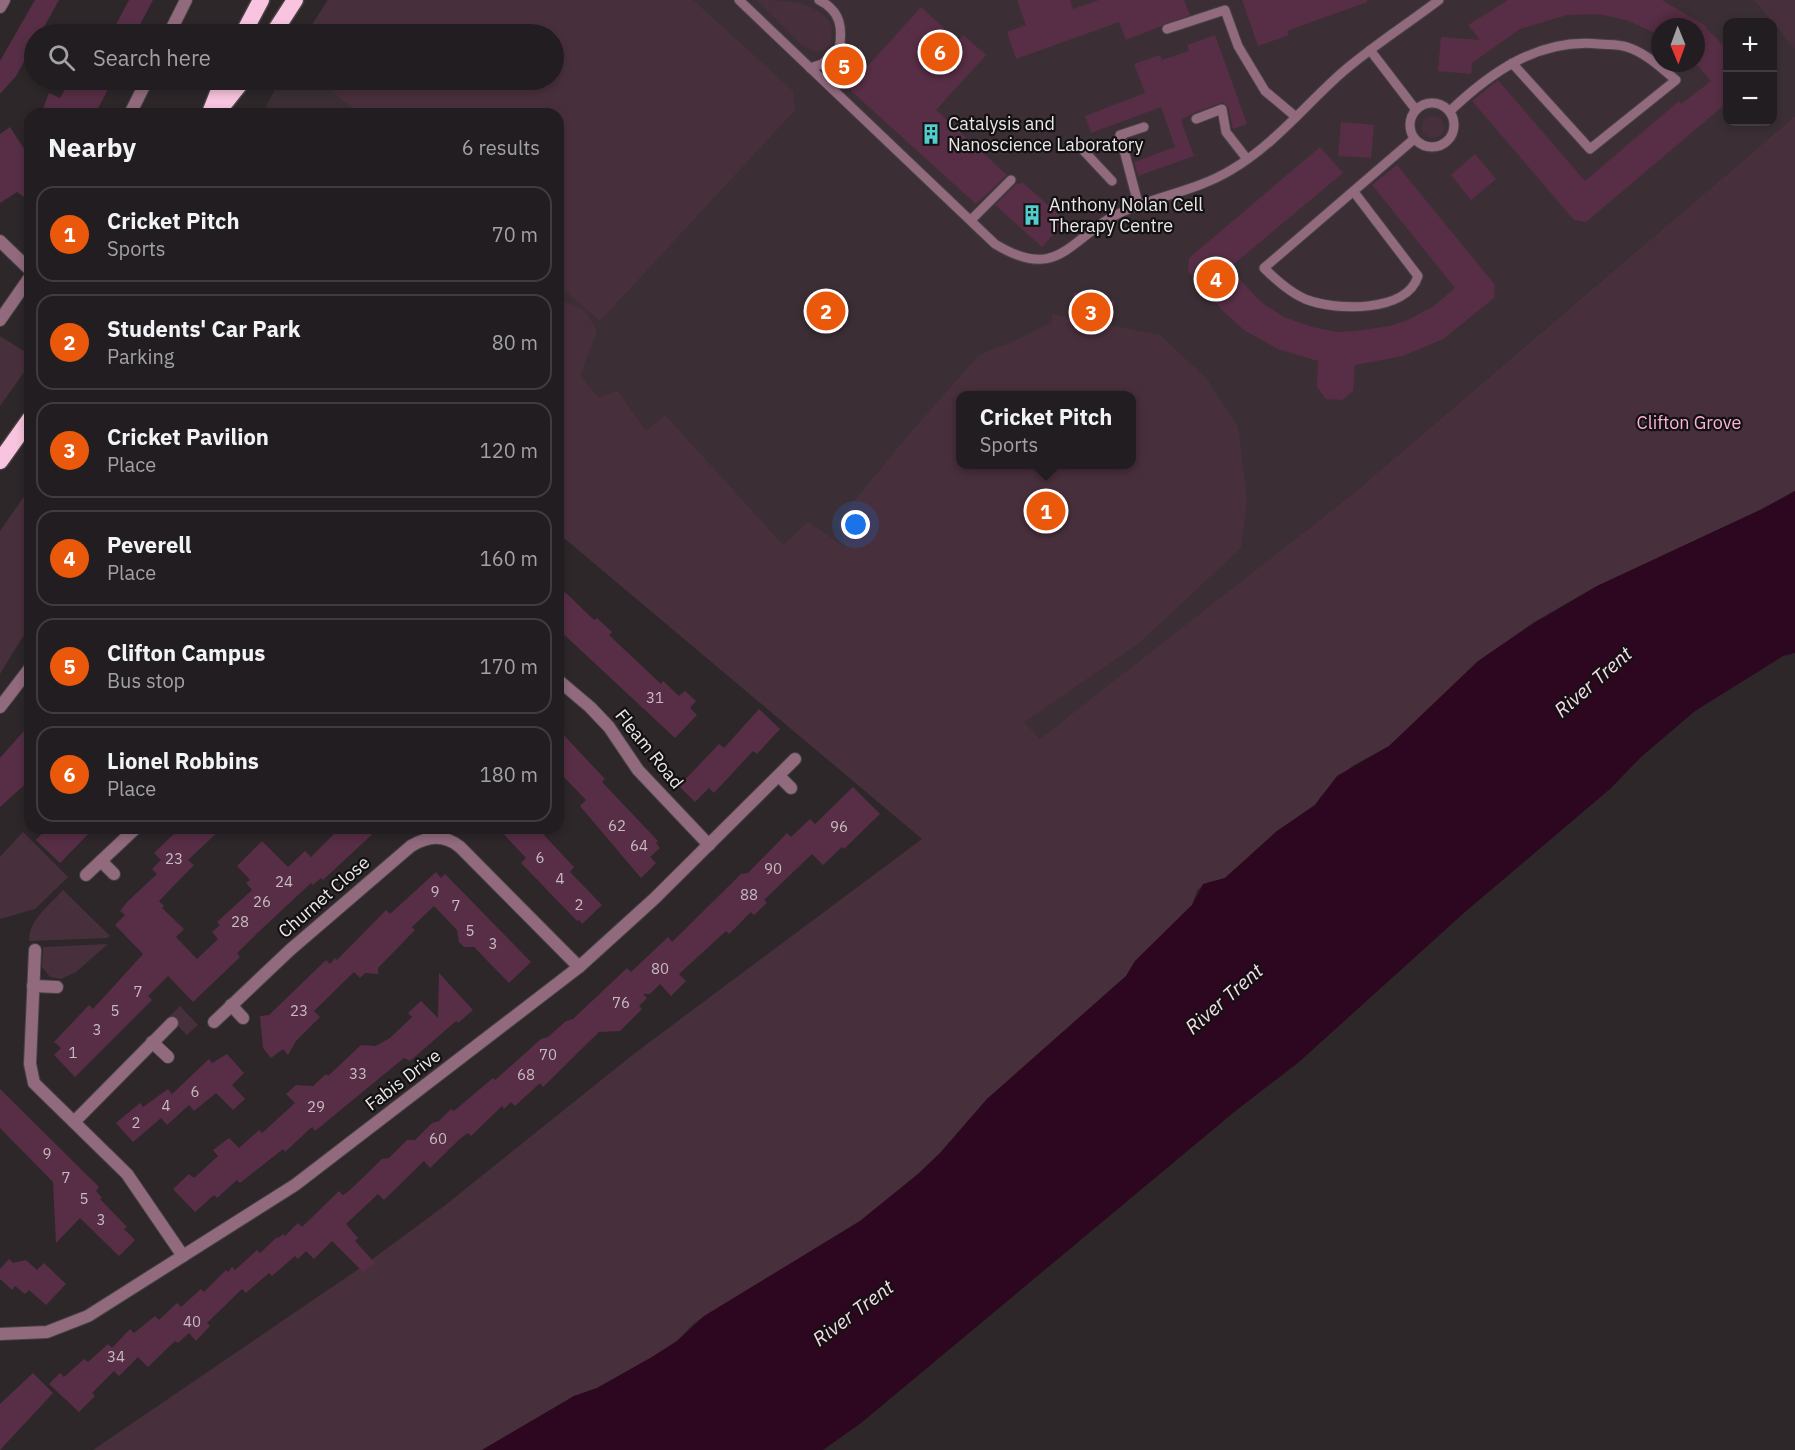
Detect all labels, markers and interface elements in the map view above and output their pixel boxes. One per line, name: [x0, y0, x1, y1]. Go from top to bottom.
north arrow: [1651, 18, 1705, 72]
map controls: [1723, 18, 1777, 126]
button: +: [1723, 18, 1777, 72]
search box: [24, 24, 564, 90]
pin: 6: [920, 29, 960, 74]
icon: search: [45, 41, 78, 74]
text: Search here: [93, 43, 211, 72]
pin: 5: [824, 44, 864, 88]
button: −: [1723, 72, 1777, 126]
place label: Catalysis and Nanoscience Laboratory: [948, 112, 1144, 156]
building icon: Catalysis and Nanoscience Laboratory: [919, 122, 943, 146]
text: Nearby: [48, 130, 136, 164]
text: 6 results: [462, 134, 540, 161]
place label: Anthony Nolan Cell Therapy Centre: [1049, 193, 1203, 237]
building icon: Anthony Nolan Cell Therapy Centre: [1020, 203, 1044, 227]
text: Cricket Pitch: [107, 206, 240, 235]
text: 1: [64, 221, 76, 248]
text: 70 m: [492, 221, 538, 248]
text: Sports: [107, 235, 166, 262]
pin: 4: [1196, 256, 1236, 302]
pin: 2: [806, 288, 846, 334]
pin: 3: [1072, 290, 1110, 334]
text: Students' Car Park: [107, 314, 301, 343]
text: 2: [64, 329, 76, 356]
text: 80 m: [492, 329, 538, 356]
text: Parking: [107, 343, 174, 370]
popup: [956, 391, 1136, 469]
text: Cricket Pitch: [980, 402, 1112, 431]
park label: Clifton Grove: [1637, 411, 1741, 434]
text: Cricket Pavilion: [107, 422, 269, 451]
text: Sports: [980, 431, 1038, 458]
text: 3: [64, 437, 76, 464]
text: 120 m: [480, 437, 538, 464]
text: Place: [107, 451, 156, 478]
pin: 1: [1026, 488, 1066, 534]
your location: [841, 510, 870, 539]
text: Peverell: [107, 530, 191, 559]
text: 4: [64, 545, 76, 572]
text: 160 m: [480, 545, 538, 572]
text: Place: [107, 559, 156, 586]
text: Clifton Campus: [107, 638, 265, 667]
water label: River Trent: [1548, 640, 1638, 723]
text: 5: [64, 653, 76, 680]
text: 170 m: [480, 653, 538, 680]
text: Bus stop: [107, 667, 185, 694]
house number: 31: [646, 688, 664, 707]
street label: Fleam Road: [610, 704, 688, 793]
text: Lionel Robbins: [107, 746, 259, 775]
text: 6: [64, 761, 76, 788]
text: 180 m: [480, 761, 538, 788]
text: Place: [107, 775, 156, 802]
house number: 62: [608, 816, 626, 835]
house number: 96: [830, 817, 848, 836]
house number: 64: [630, 836, 648, 855]
house number: 6: [535, 848, 545, 867]
house number: 23: [165, 849, 183, 868]
street label: Churnet Close: [273, 851, 374, 943]
house number: 90: [764, 859, 782, 878]
house number: 4: [555, 869, 565, 888]
house number: 24: [275, 872, 293, 891]
house number: 9: [430, 882, 440, 901]
house number: 88: [740, 885, 758, 904]
house number: 26: [253, 892, 271, 911]
house number: 2: [574, 895, 584, 914]
house number: 7: [451, 896, 461, 915]
house number: 28: [231, 912, 249, 931]
house number: 5: [465, 921, 475, 940]
house number: 3: [488, 934, 498, 953]
water label: River Trent: [1179, 957, 1269, 1040]
house number: 80: [651, 959, 669, 978]
house number: 7: [133, 982, 143, 1001]
house number: 76: [612, 993, 630, 1012]
house number: 5: [110, 1001, 120, 1020]
house number: 23: [290, 1001, 308, 1020]
house number: 3: [92, 1020, 102, 1039]
house number: 1: [68, 1043, 78, 1062]
street label: Fabis Drive: [360, 1044, 445, 1115]
house number: 70: [539, 1045, 557, 1064]
house number: 33: [349, 1064, 367, 1083]
house number: 68: [517, 1065, 535, 1084]
house number: 6: [190, 1082, 200, 1101]
house number: 4: [161, 1096, 171, 1115]
house number: 29: [307, 1097, 325, 1116]
house number: 2: [131, 1113, 141, 1132]
house number: 60: [429, 1129, 447, 1148]
house number: 9: [42, 1144, 52, 1163]
house number: 7: [61, 1168, 71, 1187]
house number: 5: [79, 1189, 89, 1208]
house number: 3: [96, 1210, 106, 1229]
water label: River Trent: [807, 1273, 899, 1352]
house number: 40: [183, 1312, 201, 1331]
house number: 34: [107, 1347, 125, 1366]

